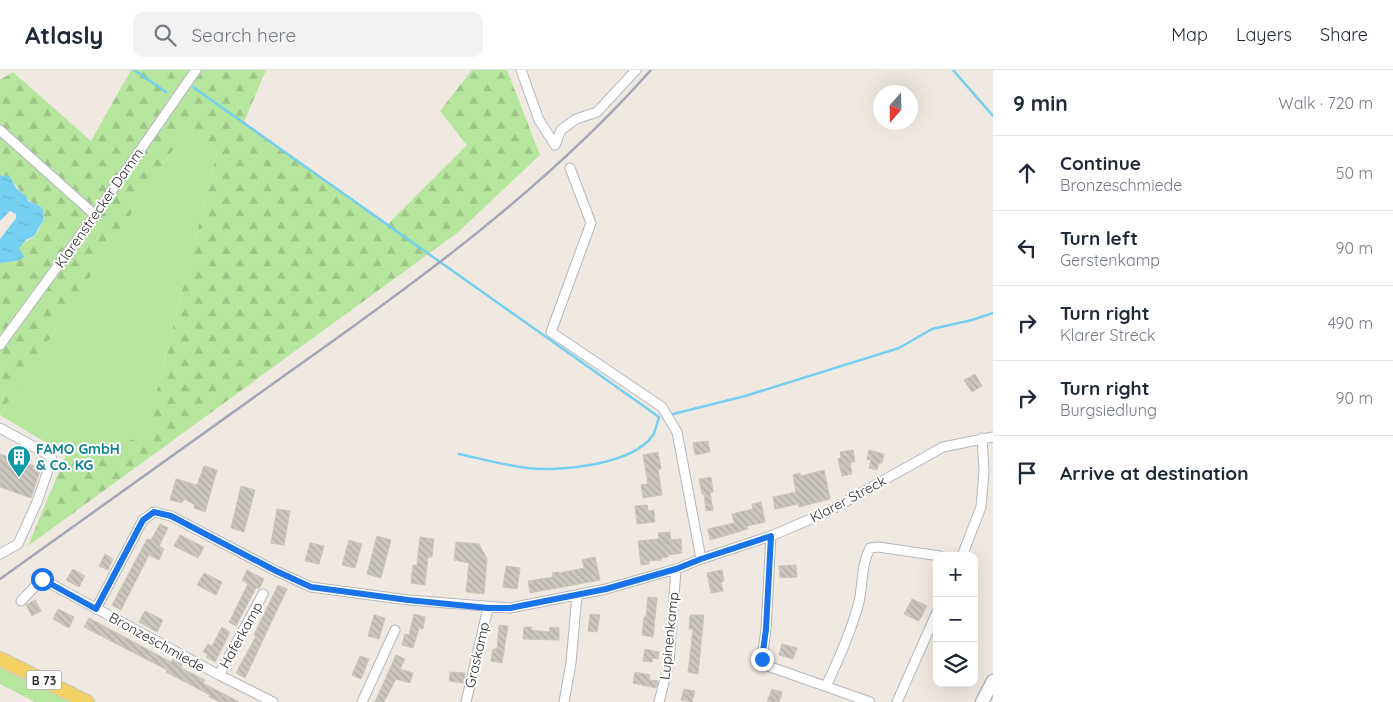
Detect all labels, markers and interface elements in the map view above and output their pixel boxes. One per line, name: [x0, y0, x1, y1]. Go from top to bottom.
search box: [133, 12, 483, 57]
text: Atlasly: [25, 20, 103, 50]
icon: search: [151, 21, 179, 49]
text: Search here: [191, 23, 296, 47]
text: Map: [1171, 23, 1208, 46]
text: Layers: [1236, 23, 1292, 46]
text: Share: [1320, 23, 1368, 46]
north arrow: [873, 85, 918, 130]
text: 9 min: [1013, 90, 1068, 116]
text: Walk · 720 m: [1278, 93, 1373, 113]
street label: Klarenstrecker Damm: [51, 145, 147, 271]
text: Continue: [1060, 151, 1141, 175]
icon: ahead: [1013, 159, 1041, 187]
text: 50 m: [1336, 163, 1373, 183]
text: Bronzeschmiede: [1060, 175, 1182, 195]
text: Turn left: [1060, 226, 1138, 250]
icon: left: [1013, 234, 1041, 262]
text: 90 m: [1336, 238, 1373, 258]
text: Gerstenkamp: [1060, 250, 1160, 270]
text: Turn right: [1060, 301, 1149, 325]
icon: right: [1013, 309, 1041, 337]
text: 490 m: [1327, 313, 1373, 333]
text: Klarer Streck: [1060, 325, 1156, 345]
text: Turn right: [1060, 376, 1149, 400]
icon: right: [1013, 384, 1041, 412]
text: 90 m: [1336, 388, 1373, 408]
text: Burgsiedlung: [1060, 400, 1157, 420]
place label: FAMO GmbH & Co. KG: [36, 440, 120, 474]
building icon: FAMO GmbH & Co. KG: [6, 444, 32, 478]
icon: arrive: [1013, 459, 1041, 487]
text: Arrive at destination: [1060, 461, 1249, 485]
street label: Klarer Streck: [807, 471, 889, 527]
map controls: [933, 552, 978, 687]
button: +: [933, 552, 978, 597]
route start: [31, 568, 54, 591]
street label: Lupinenkamp: [655, 591, 683, 681]
button: −: [933, 597, 978, 642]
street label: Haferkamp: [215, 598, 267, 672]
street label: Bronzeschmiede: [106, 608, 208, 676]
street label: Graskamp: [461, 620, 493, 690]
button: layers: [933, 642, 978, 687]
route end: [751, 648, 774, 671]
road number: B 73: [27, 670, 62, 690]

